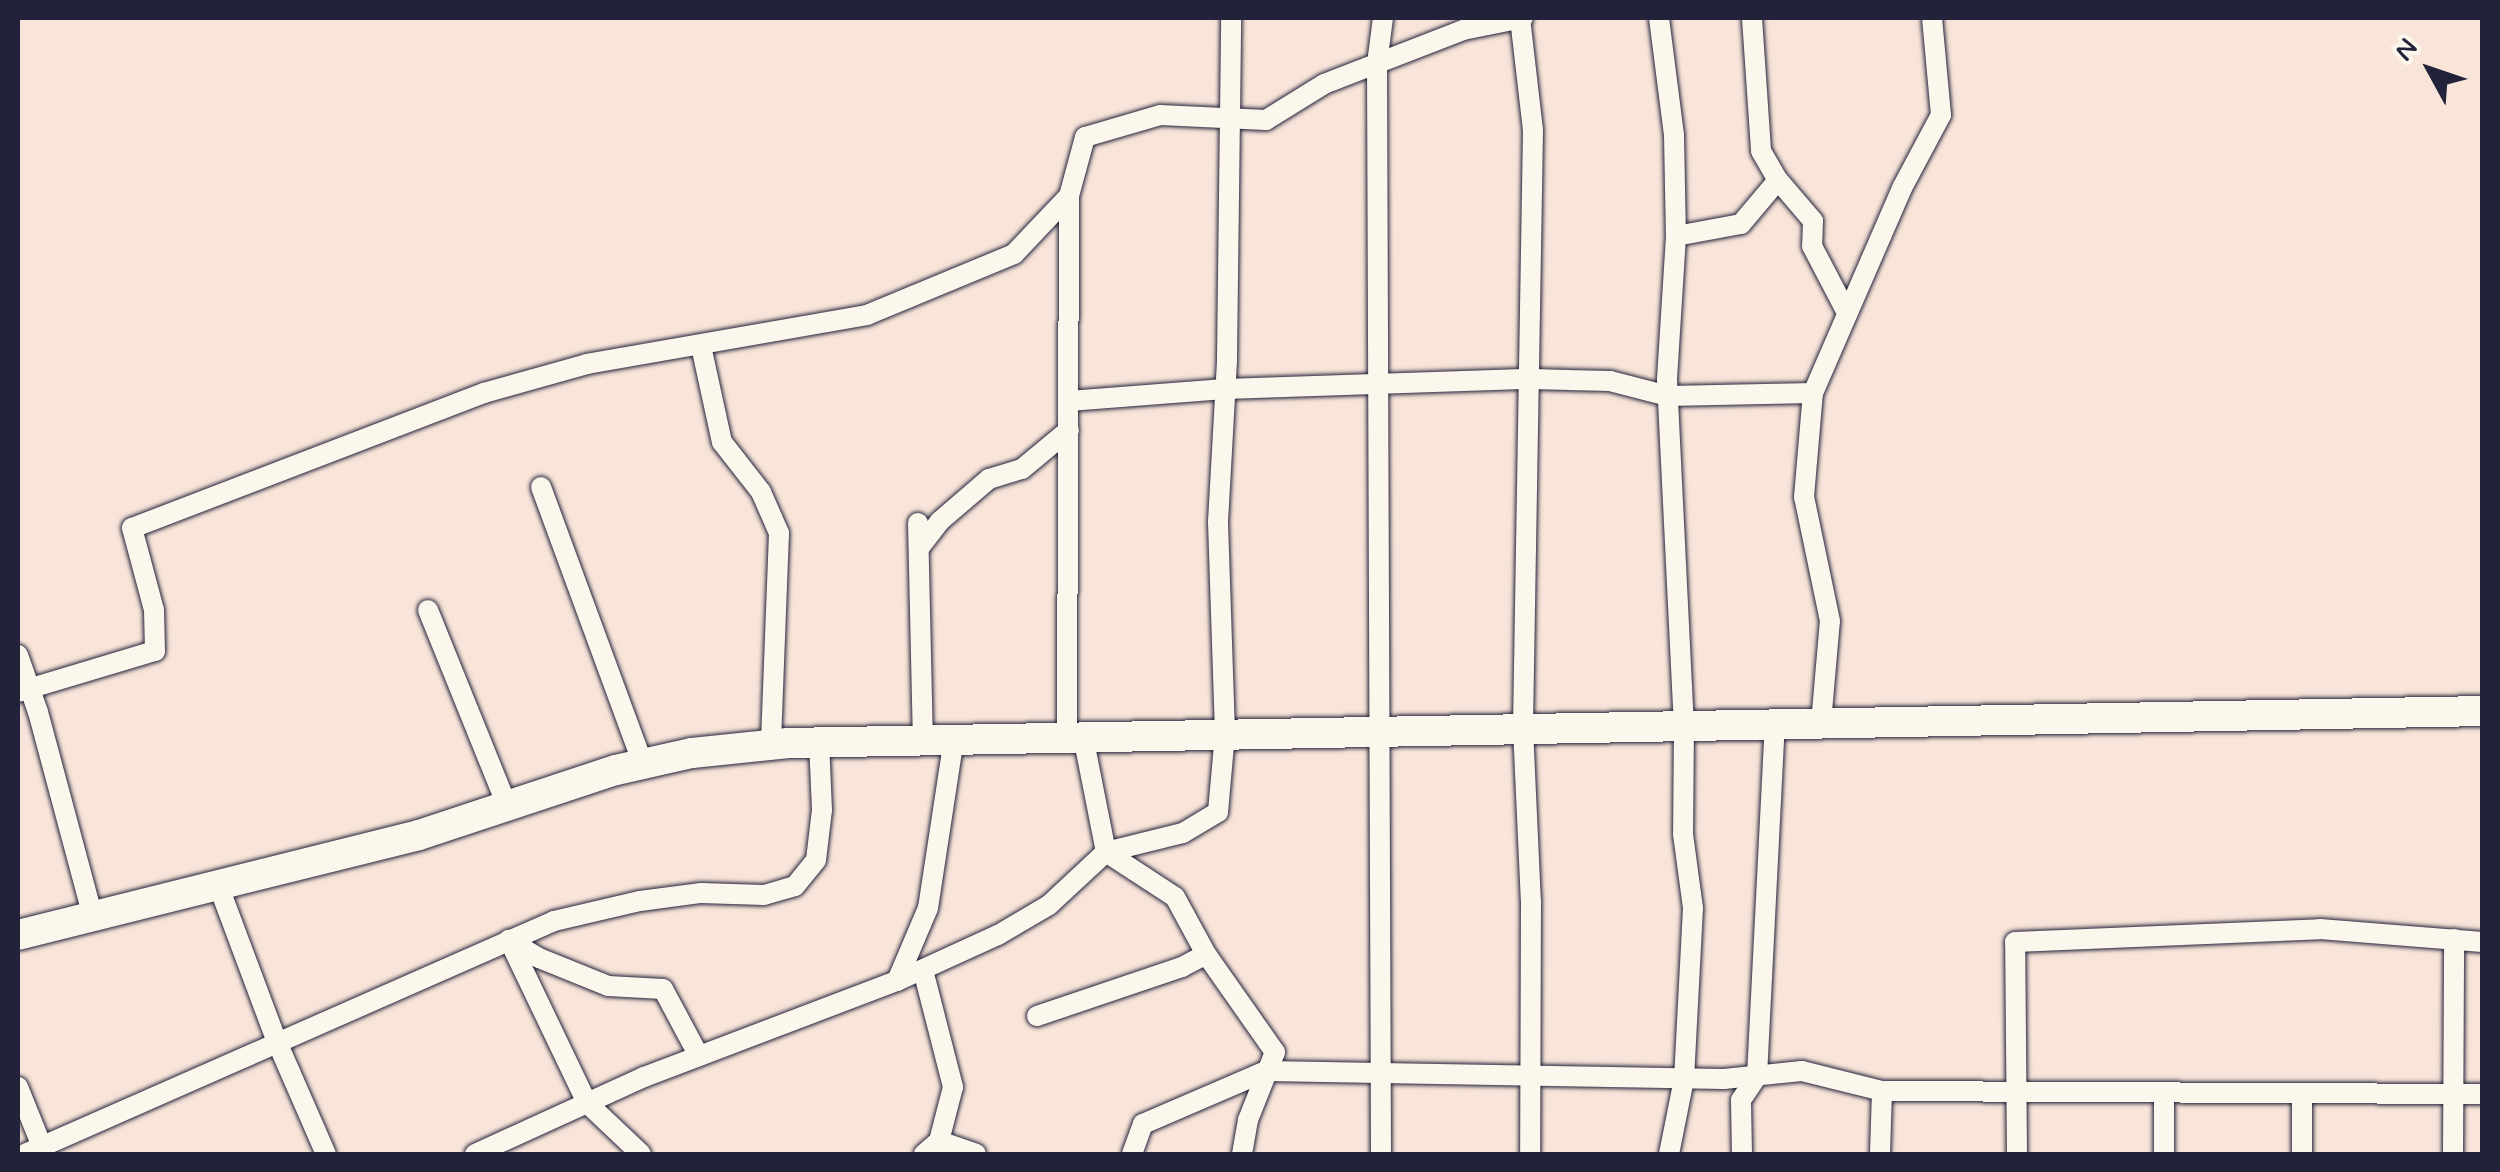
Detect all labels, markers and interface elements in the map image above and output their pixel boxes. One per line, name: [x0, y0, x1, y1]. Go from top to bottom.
north arrow: [2380, 20, 2480, 120]
text: N: [2386, 31, 2427, 69]

